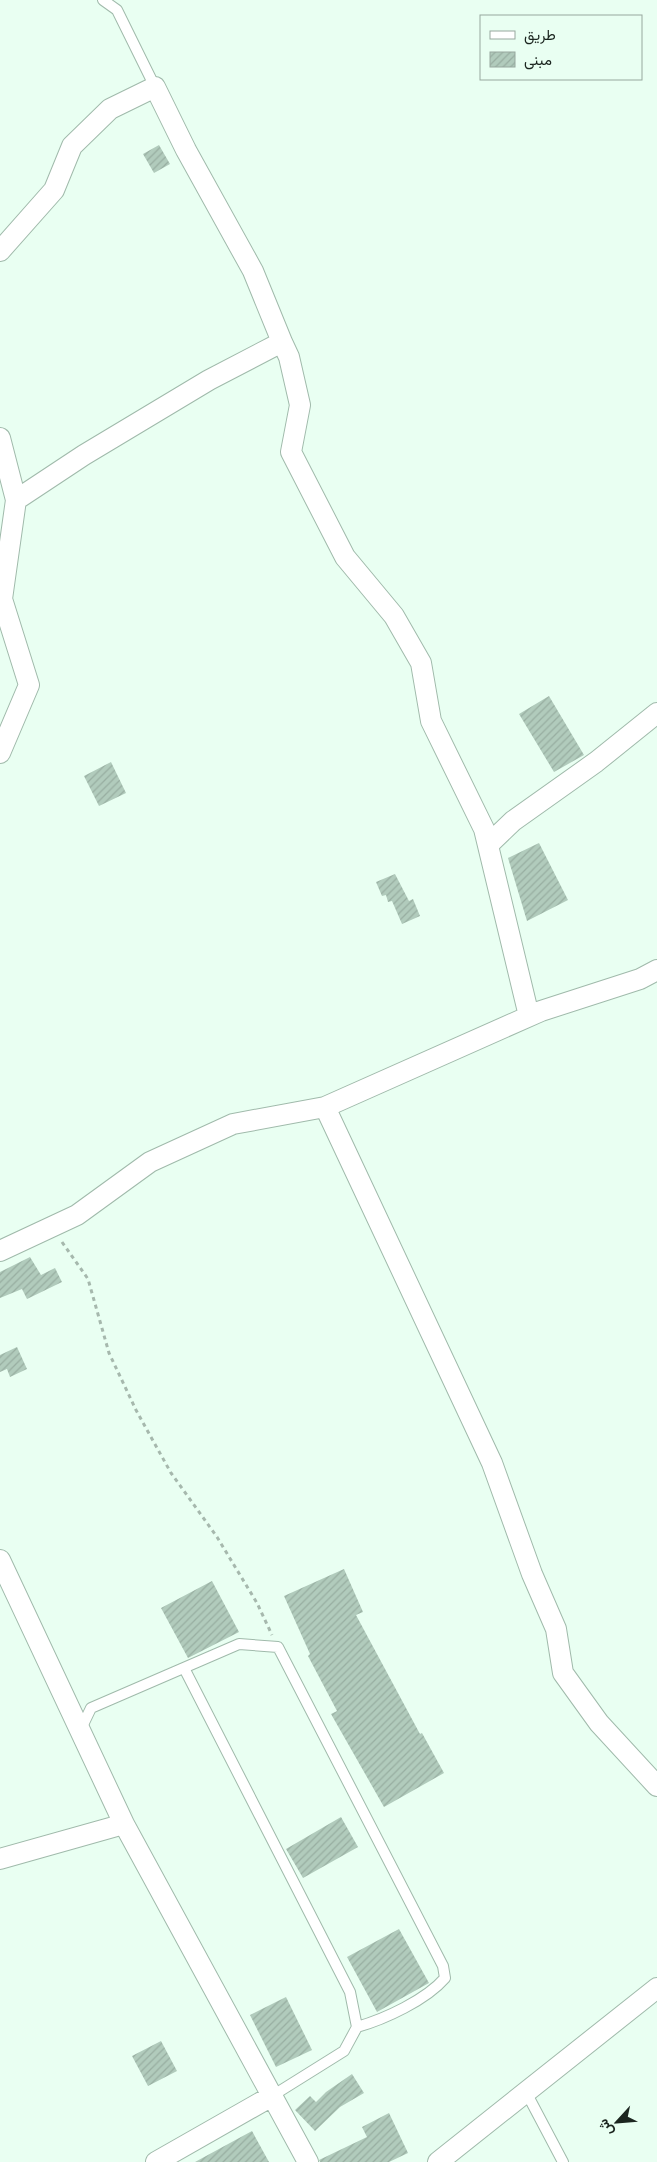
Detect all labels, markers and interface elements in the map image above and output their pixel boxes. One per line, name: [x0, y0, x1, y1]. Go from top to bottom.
legend: [480, 15, 642, 80]
text: طريق: [524, 24, 556, 45]
text: مبنى: [524, 49, 552, 70]
north arrow: [592, 2097, 642, 2147]
text: ش: [593, 2116, 617, 2140]

